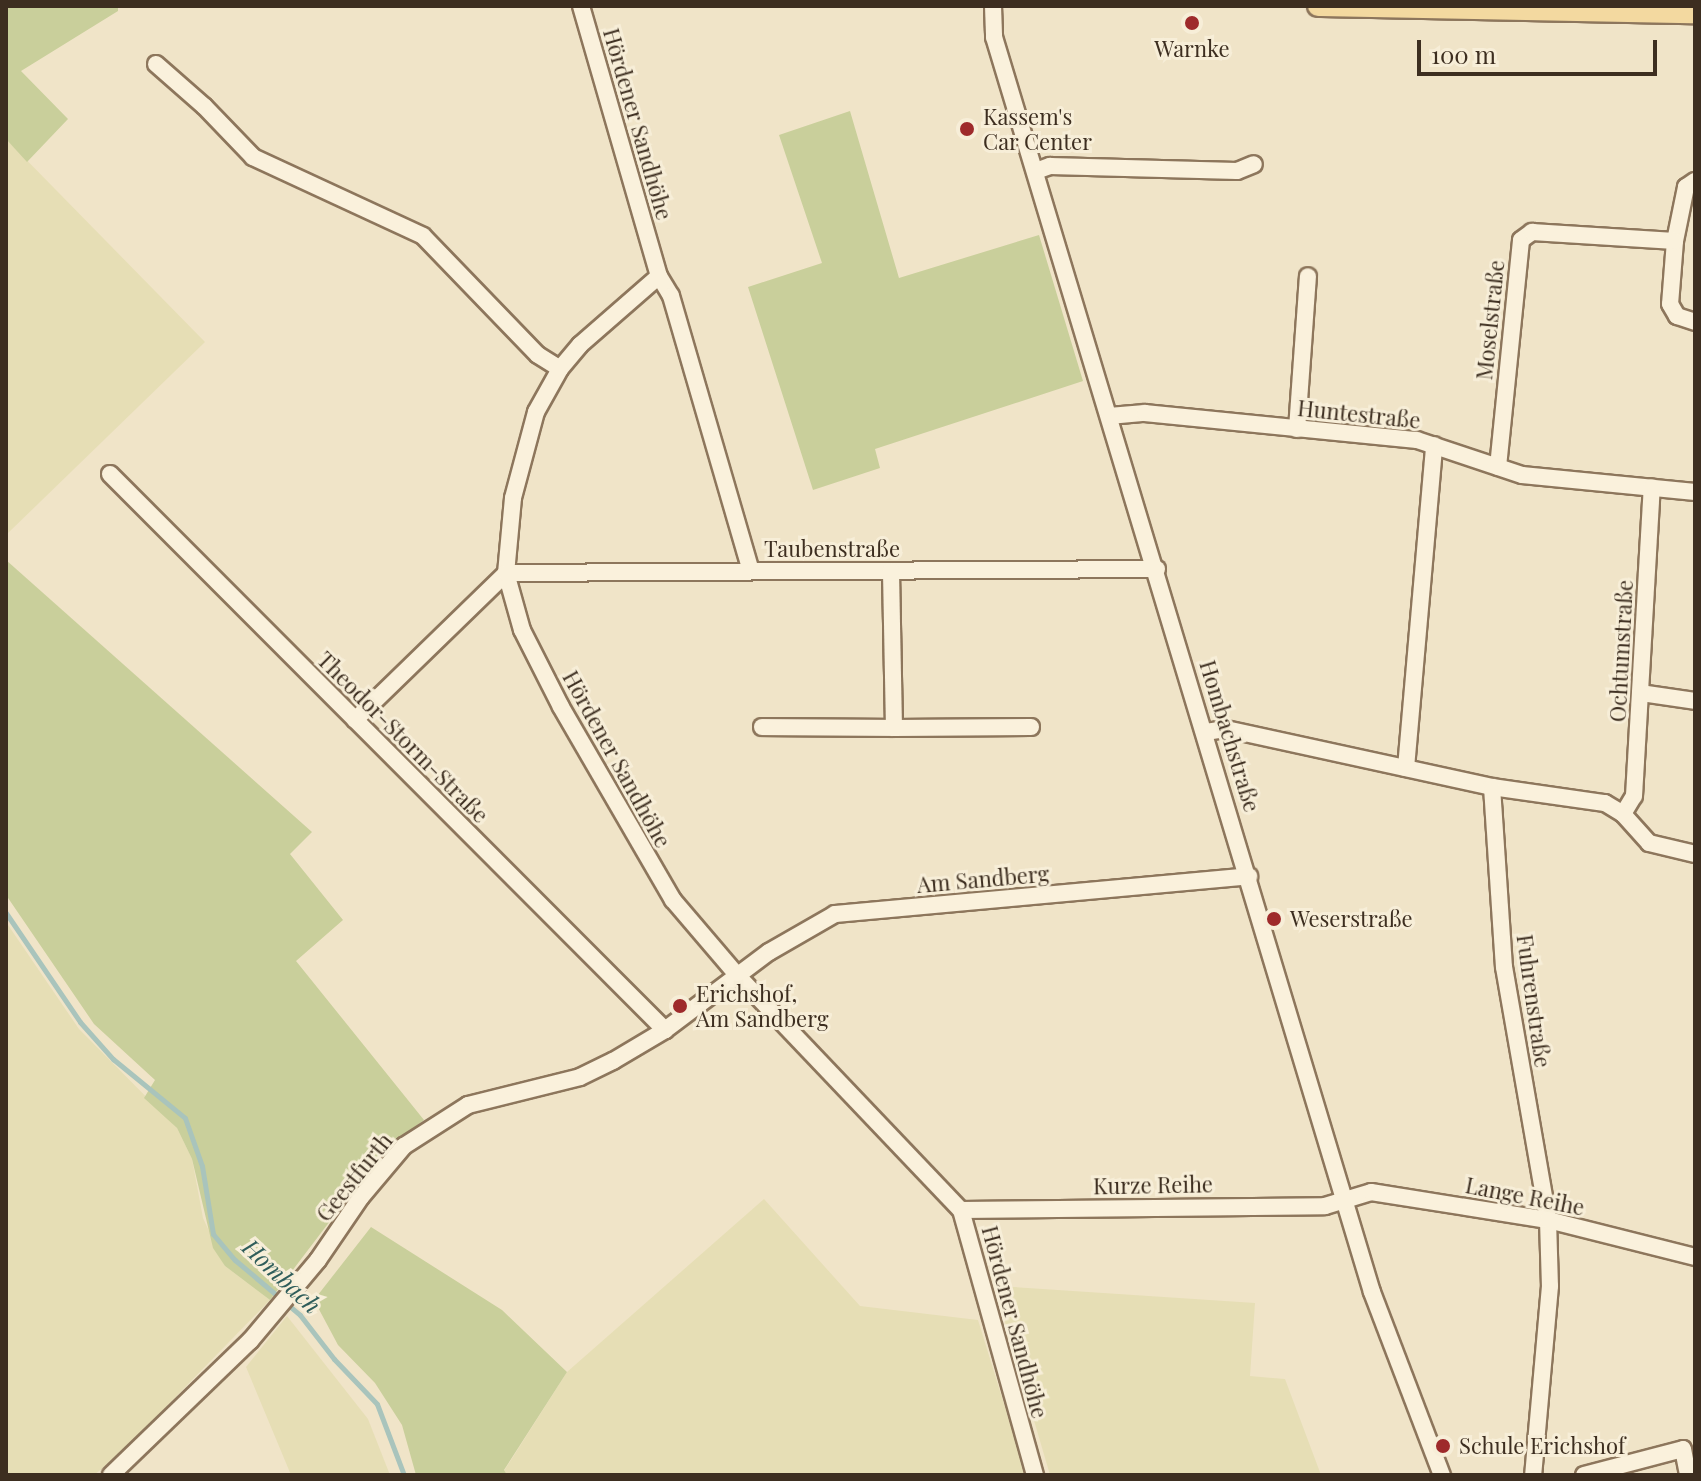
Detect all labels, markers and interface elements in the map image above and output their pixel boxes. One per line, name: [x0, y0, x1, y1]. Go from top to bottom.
marker: Warnke: [1183, 14, 1201, 32]
scale bar: [1421, 24, 1661, 74]
street label: Hördener Sandhöhe: [598, 25, 678, 223]
place label: Warnke: [1154, 36, 1230, 62]
text: 100 m: [1431, 38, 1496, 70]
place label: Kassem's Car Center: [983, 103, 1092, 154]
marker: Kassem's Car Center: [958, 120, 976, 138]
street label: Moselstraße: [1471, 259, 1509, 381]
street label: Huntestraße: [1296, 394, 1422, 434]
street label: Taubenstraße: [764, 536, 900, 562]
street label: Ochtumstraße: [1604, 579, 1638, 723]
street label: Theodor-Storm-Straße: [312, 646, 494, 828]
street label: Hombachstraße: [1194, 657, 1266, 815]
street label: Hördener Sandhöhe: [557, 666, 677, 852]
street label: Am Sandberg: [916, 860, 1050, 898]
place label: Weserstraße: [1290, 906, 1413, 932]
marker: Weserstraße: [1265, 910, 1283, 928]
street label: Fuhrenstraße: [1512, 933, 1556, 1069]
place label: Erichshof, Am Sandberg: [696, 980, 829, 1032]
marker: Erichshof, Am Sandberg: [671, 997, 689, 1015]
street label: Geestfurth: [310, 1128, 398, 1226]
street label: Kurze Reihe: [1093, 1171, 1213, 1199]
street label: Lange Reihe: [1463, 1172, 1587, 1220]
street label: Hördener Sandhöhe: [977, 1223, 1053, 1421]
water label: Hombach: [237, 1233, 327, 1319]
place label: Schule Erichshof: [1459, 1433, 1625, 1459]
marker: Schule Erichshof: [1434, 1437, 1452, 1455]

